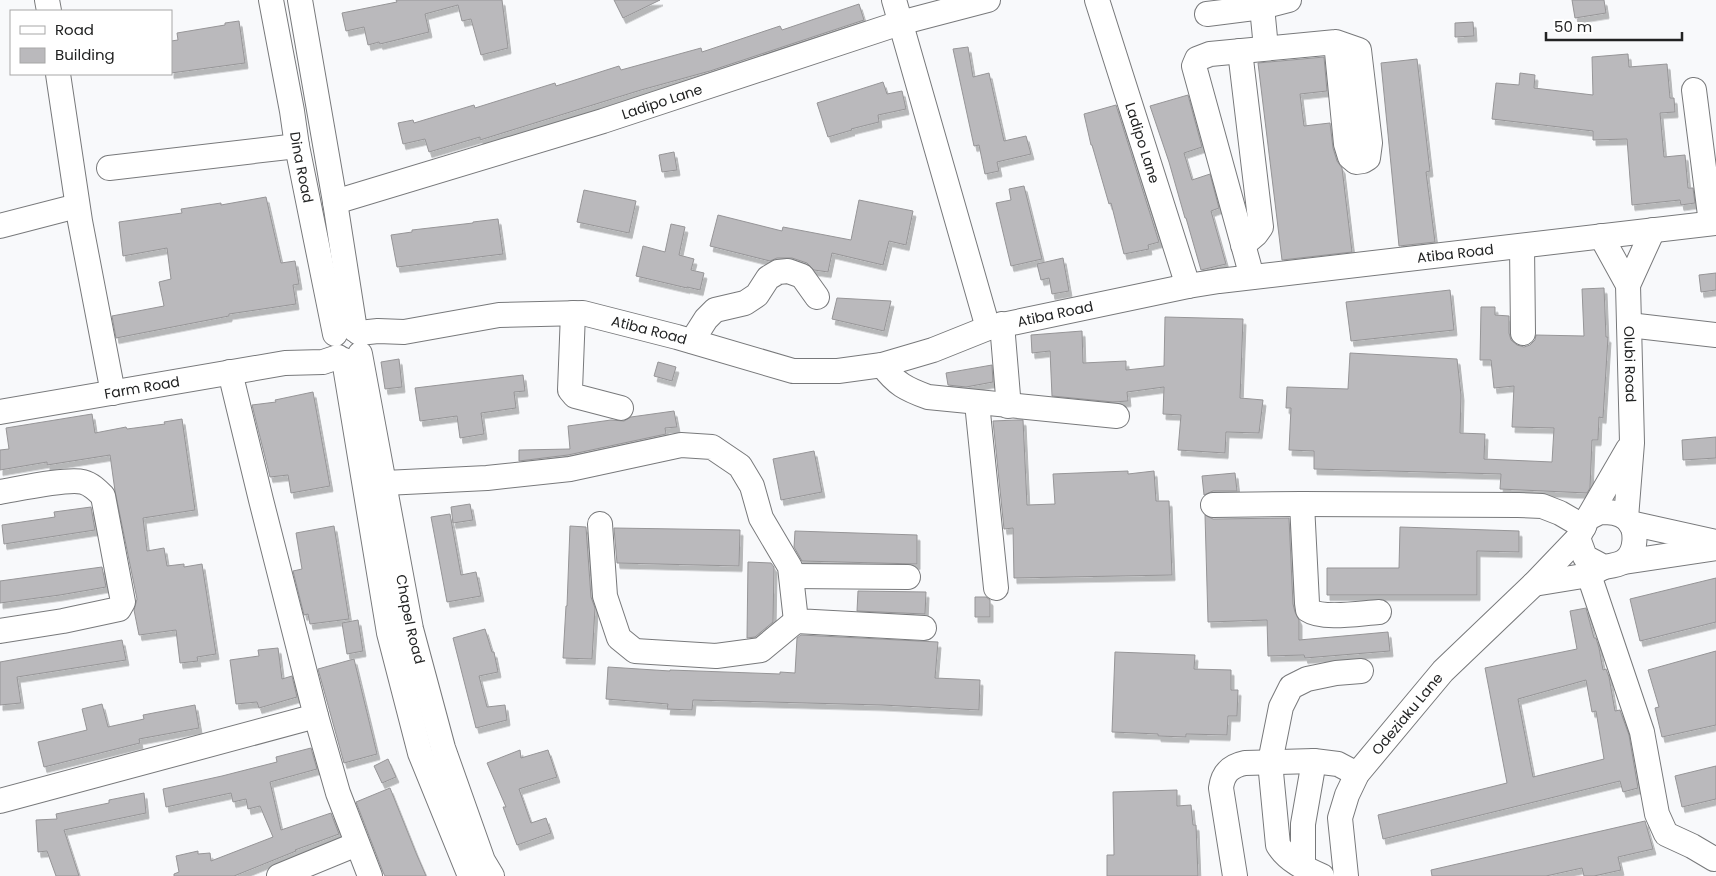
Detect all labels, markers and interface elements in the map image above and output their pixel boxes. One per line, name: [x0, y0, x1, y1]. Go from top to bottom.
legend: [10, 10, 172, 75]
scale bar: [1546, 10, 1682, 42]
text: 50 m: [1554, 16, 1592, 37]
text: Road: [55, 19, 94, 40]
text: Building: [55, 44, 115, 65]
street label: Ladipo Lane: [619, 79, 705, 124]
street label: Ladipo Lane: [1120, 100, 1165, 186]
street label: Dina Road: [285, 130, 318, 204]
street label: Atiba Road: [1416, 239, 1495, 268]
street label: Atiba Road: [1015, 296, 1095, 332]
street label: Atiba Road: [609, 311, 689, 349]
street label: Olubi Road: [1619, 326, 1641, 403]
street label: Farm Road: [103, 371, 181, 404]
street label: Chapel Road: [391, 573, 430, 666]
street label: Odeziaku Lane: [1367, 668, 1448, 759]

